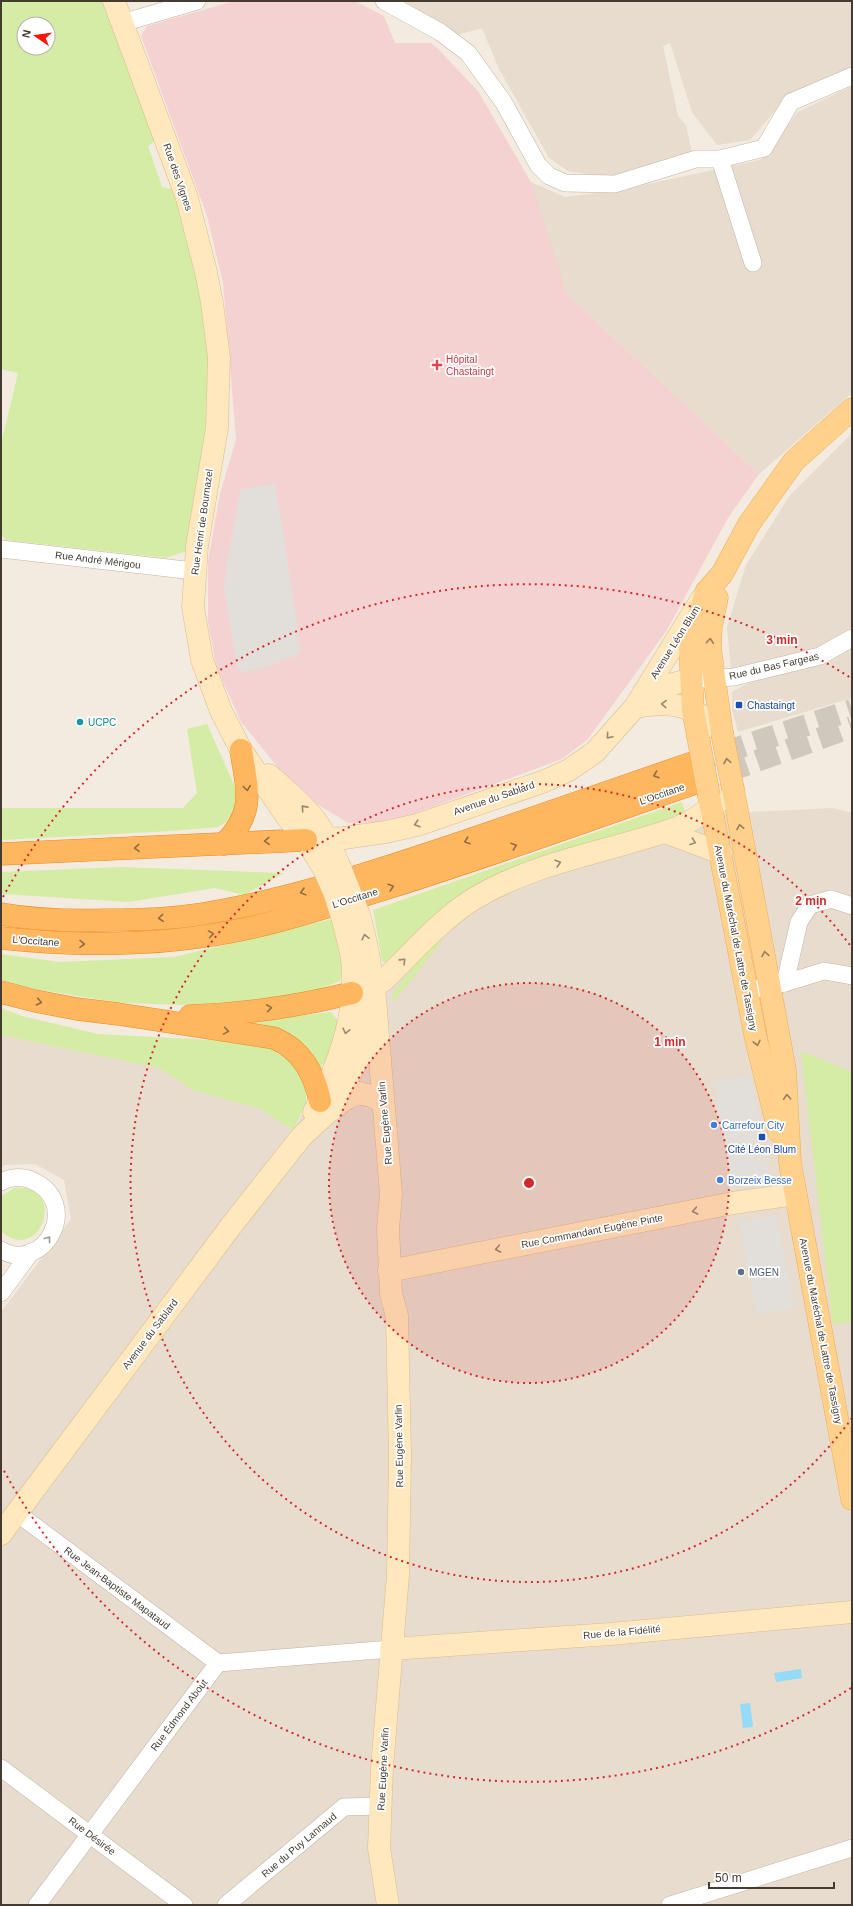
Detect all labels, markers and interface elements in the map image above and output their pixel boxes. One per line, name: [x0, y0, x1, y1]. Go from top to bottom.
north arrow: [16, 16, 56, 56]
text: N: [20, 28, 33, 39]
street label: Rue des Vignes: [161, 142, 195, 212]
place label: Hôpital Chastaingt: [446, 354, 494, 377]
marker: Hôpital Chastaingt: [431, 359, 443, 371]
street label: Rue Henri de Bournazel: [189, 468, 215, 576]
street label: Rue André Mérigou: [55, 549, 141, 571]
street label: Avenue Léon Blum: [648, 603, 702, 681]
text: 3 min: [766, 633, 798, 647]
one-way arrow: [706, 638, 715, 644]
street label: Rue du Bas Fargeas: [728, 650, 820, 682]
one-way arrow: [661, 699, 667, 708]
marker: Chastaingt: [734, 700, 744, 710]
place label: Chastaingt: [747, 700, 795, 711]
marker: UCPC: [75, 717, 85, 727]
place label: UCPC: [88, 717, 116, 728]
one-way arrow: [606, 731, 613, 739]
one-way arrow: [724, 758, 732, 764]
one-way arrow: [652, 771, 659, 779]
street label: Avenue du Sablard: [452, 779, 536, 817]
street label: L'Occitane: [638, 781, 686, 807]
one-way arrow: [242, 785, 251, 791]
one-way arrow: [302, 805, 309, 813]
one-way arrow: [414, 820, 421, 828]
one-way arrow: [736, 824, 745, 830]
one-way arrow: [463, 836, 470, 844]
one-way arrow: [264, 837, 270, 845]
one-way arrow: [690, 837, 697, 845]
one-way arrow: [510, 842, 517, 850]
one-way arrow: [134, 843, 140, 852]
street label: Avenue du Maréchal de Lattre de Tassigny: [713, 844, 759, 1032]
one-way arrow: [554, 859, 561, 868]
one-way arrow: [387, 883, 394, 892]
street label: L'Occitane: [331, 886, 379, 910]
one-way arrow: [299, 887, 306, 896]
text: 2 min: [795, 894, 827, 908]
one-way arrow: [158, 913, 164, 922]
one-way arrow: [208, 930, 214, 939]
street label: L'Occitane: [12, 934, 60, 948]
one-way arrow: [361, 934, 369, 940]
one-way arrow: [79, 940, 85, 948]
one-way arrow: [761, 951, 769, 958]
one-way arrow: [398, 958, 406, 966]
one-way arrow: [36, 997, 42, 1005]
one-way arrow: [266, 1004, 272, 1013]
one-way arrow: [223, 1026, 229, 1034]
one-way arrow: [343, 1028, 351, 1034]
text: 1 min: [654, 1035, 686, 1049]
one-way arrow: [752, 1040, 760, 1046]
street label: Rue Eugène Varlin: [376, 1081, 394, 1165]
one-way arrow: [782, 1094, 791, 1100]
marker: Carrefour City: [709, 1120, 719, 1130]
place label: Carrefour City: [722, 1120, 784, 1131]
marker: Cité Léon Blum: [757, 1132, 767, 1142]
place label: Cité Léon Blum: [728, 1144, 796, 1155]
marker: Borzeix Besse: [715, 1175, 725, 1185]
place label: Borzeix Besse: [728, 1175, 792, 1186]
centre of rings: [522, 1176, 536, 1190]
one-way arrow: [692, 1206, 698, 1214]
street label: Rue Commandant Eugène Pinte: [520, 1212, 664, 1250]
one-way arrow: [43, 1236, 50, 1244]
street label: Avenue du Maréchal de Lattre de Tassigny: [798, 1237, 844, 1425]
one-way arrow: [495, 1245, 502, 1253]
marker: MGEN: [736, 1267, 746, 1277]
place label: MGEN: [749, 1267, 779, 1278]
street label: Avenue du Sablard: [120, 1297, 180, 1371]
street label: Rue Eugène Varlin: [393, 1404, 405, 1488]
street label: Rue Jean-Baptiste Mapataud: [62, 1545, 172, 1631]
street label: Rue de la Fidélité: [583, 1623, 662, 1641]
street label: Rue Édmond About: [148, 1676, 210, 1753]
street label: Rue Eugène Varlin: [375, 1727, 391, 1811]
street label: Rue du Puy Lannaud: [259, 1811, 339, 1879]
street label: Rue Désirée: [66, 1815, 118, 1857]
scale bar: [709, 1864, 834, 1890]
text: 50 m: [715, 1871, 742, 1885]

